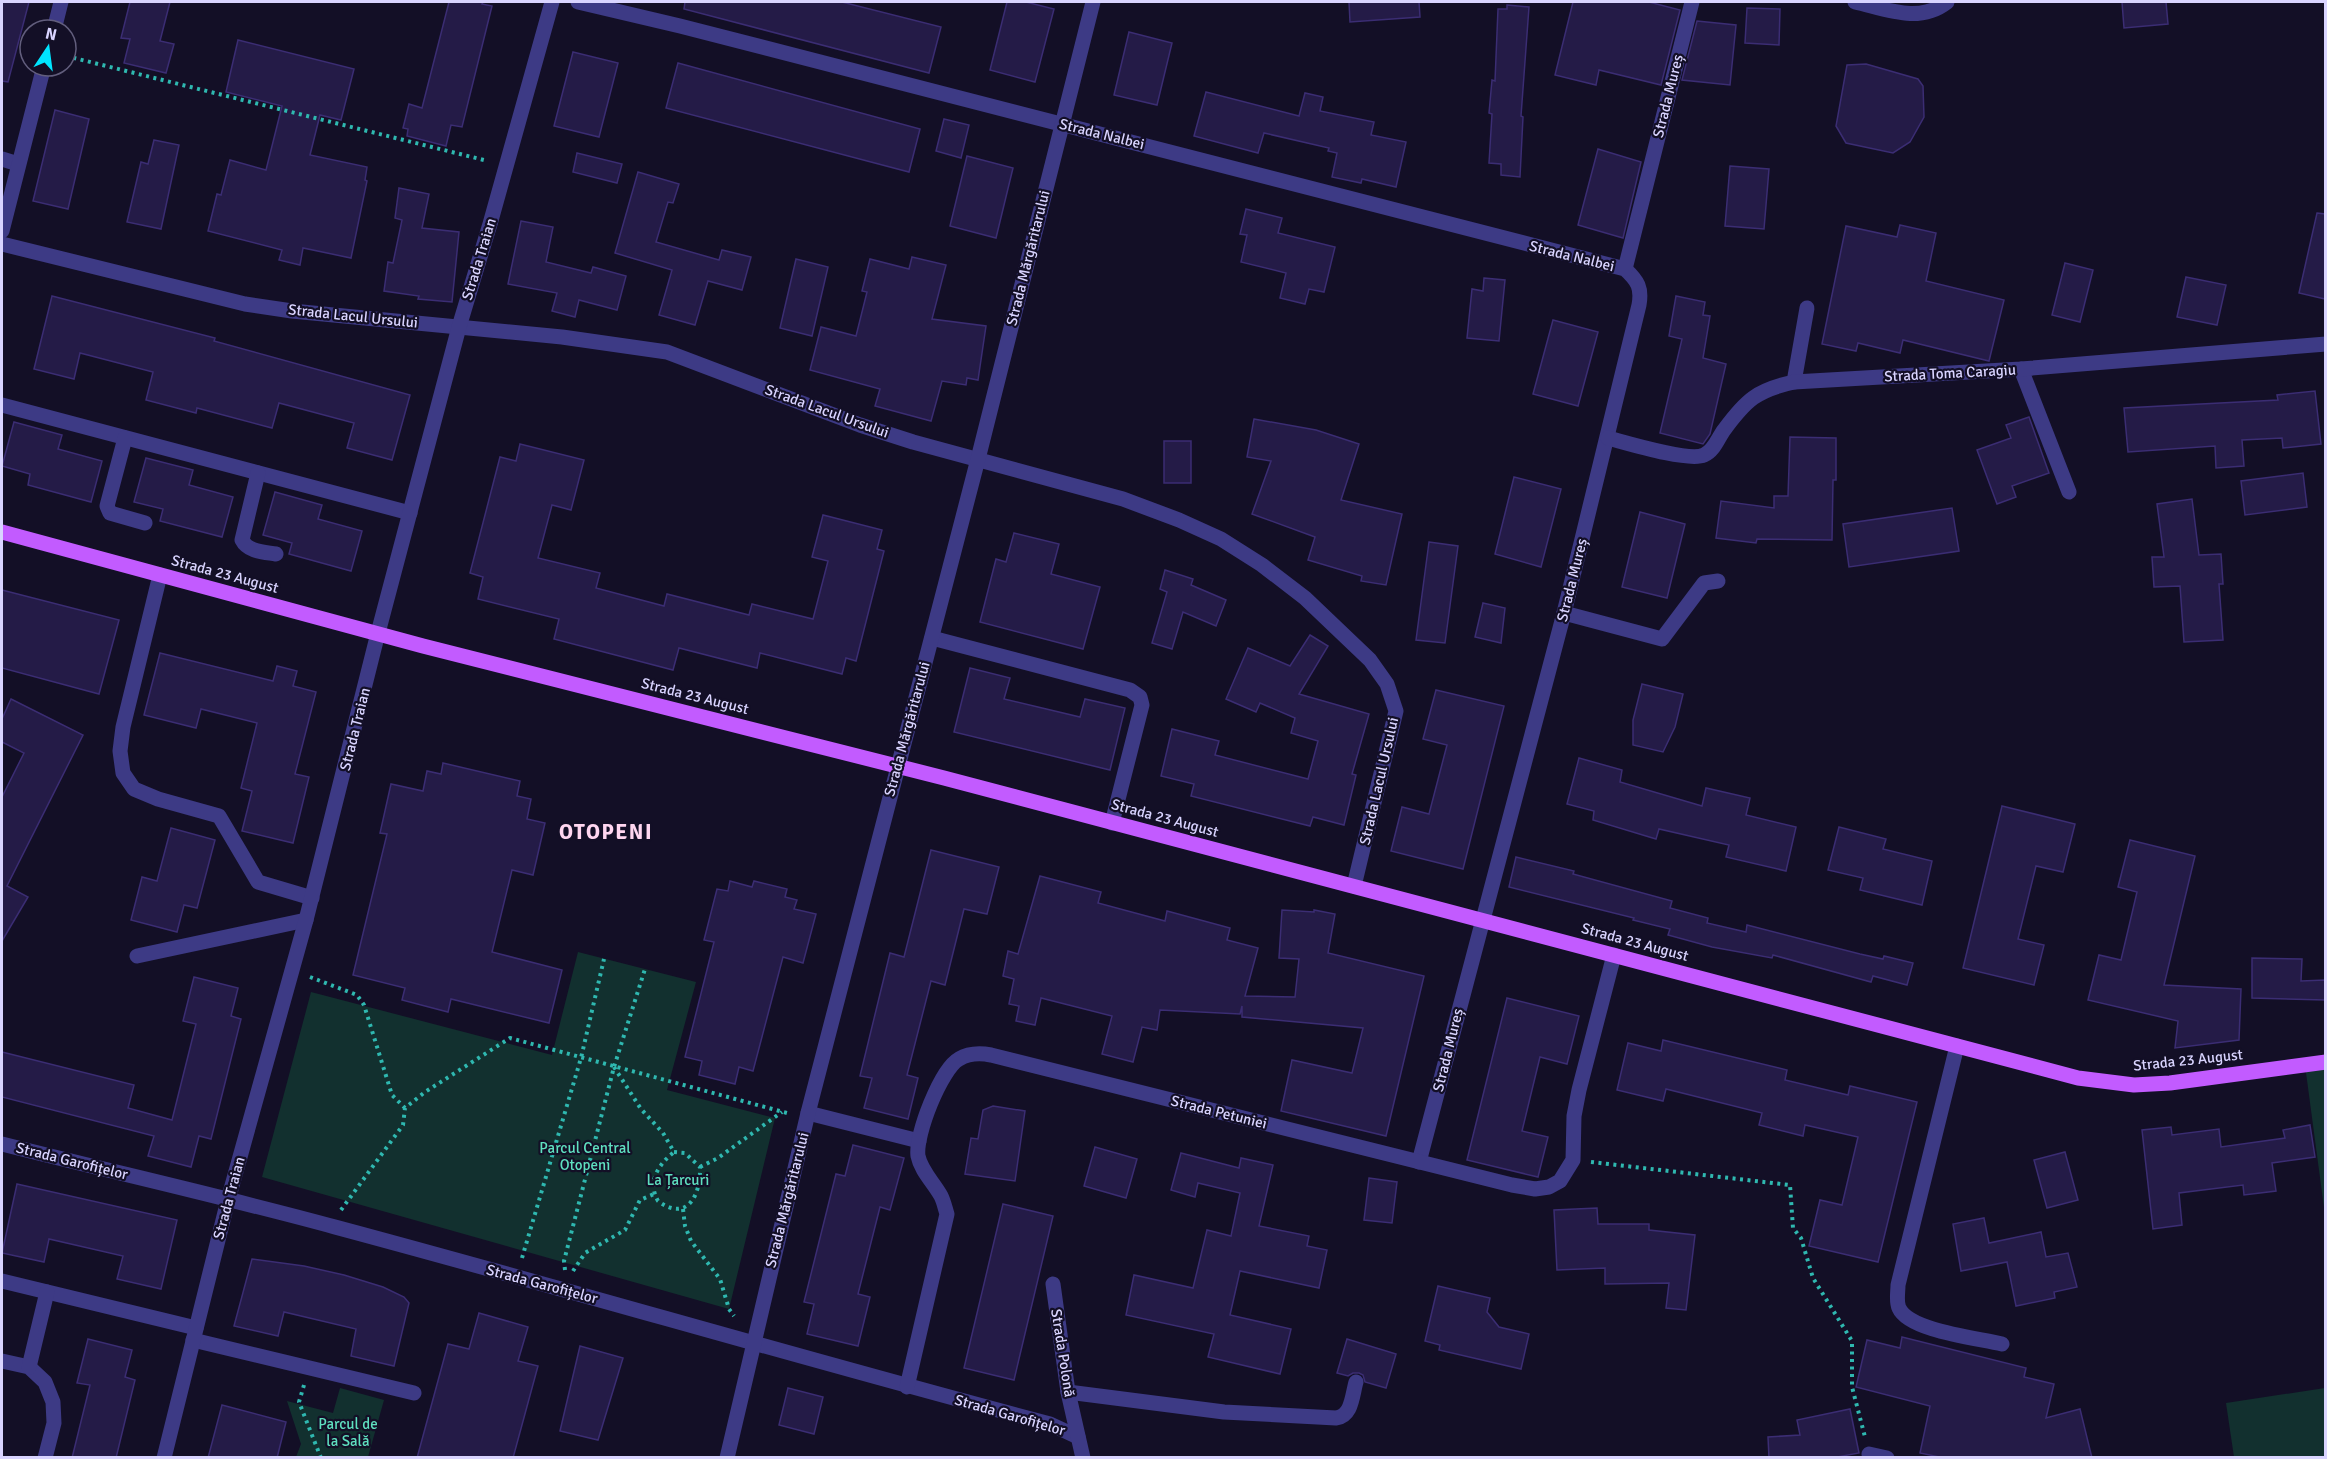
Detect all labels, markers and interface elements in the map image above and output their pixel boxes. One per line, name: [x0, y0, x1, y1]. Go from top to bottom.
north arrow: [18, 18, 78, 78]
text: N: [43, 23, 59, 45]
street label: Strada Mureș: [1649, 52, 1687, 139]
street label: Strada Nalbei: [1058, 115, 1146, 153]
street label: Strada Mărgăritarului: [1002, 188, 1054, 328]
street label: Strada Traian: [458, 216, 500, 302]
street label: Strada Nalbei: [1528, 237, 1616, 275]
street label: Strada Lacul Ursului: [287, 300, 419, 332]
street label: Strada Toma Caragiu: [1884, 361, 2016, 385]
street label: Strada Lacul Ursului: [763, 380, 891, 442]
street label: Strada Mureș: [1553, 536, 1591, 623]
street label: Strada 23 August: [170, 551, 280, 597]
street label: Strada Mărgăritarului: [880, 660, 934, 798]
street label: Strada 23 August: [639, 674, 751, 718]
street label: Strada Traian: [336, 686, 374, 772]
street label: Strada Lacul Ursului: [1356, 715, 1402, 847]
street label: Strada 23 August: [1110, 795, 1220, 841]
district label: OTOPENI: [559, 819, 653, 845]
street label: Strada 23 August: [1580, 919, 1690, 965]
street label: Strada Mureș: [1429, 1006, 1467, 1093]
street label: Strada 23 August: [2132, 1045, 2244, 1075]
street label: Strada Petuniei: [1169, 1091, 1269, 1133]
street label: Strada Mărgăritarului: [761, 1130, 813, 1270]
street label: Strada Garofițelor: [14, 1138, 130, 1185]
park label: Parcul Central Otopeni: [539, 1139, 631, 1174]
street label: Strada Traian: [209, 1155, 249, 1241]
park label: La Țarcuri: [647, 1171, 709, 1190]
street label: Strada Garofițelor: [484, 1260, 600, 1309]
street label: Strada Polonă: [1047, 1308, 1079, 1398]
street label: Strada Garofițelor: [952, 1391, 1068, 1441]
park label: Parcul de la Sală: [318, 1415, 378, 1450]

